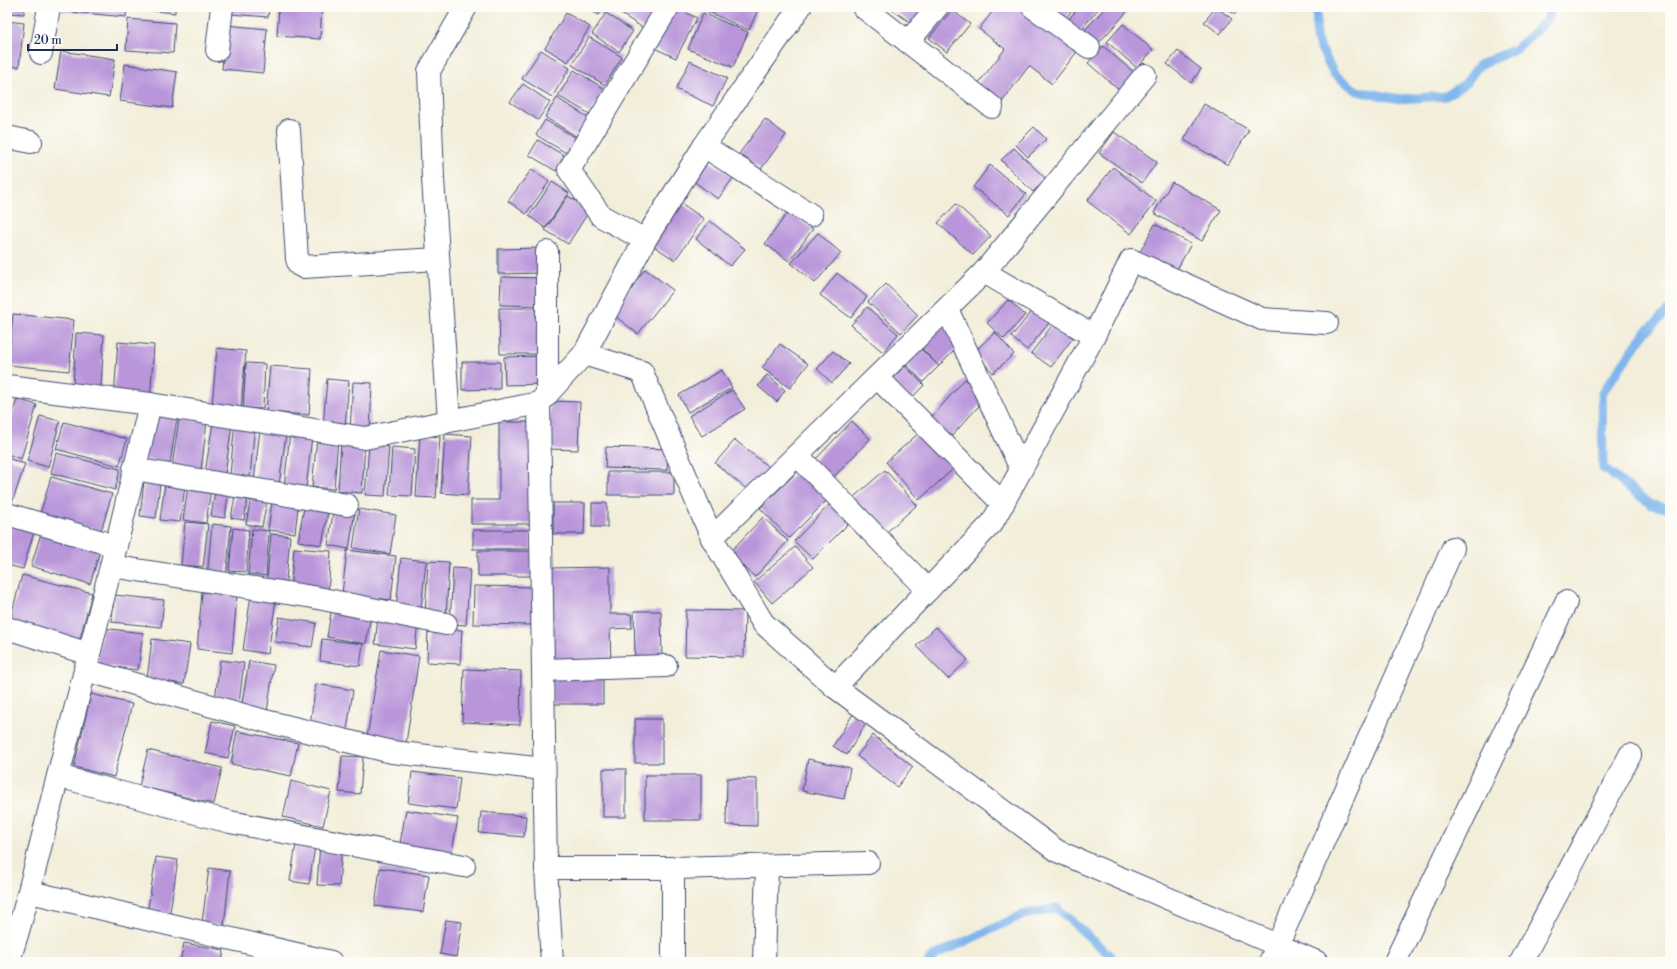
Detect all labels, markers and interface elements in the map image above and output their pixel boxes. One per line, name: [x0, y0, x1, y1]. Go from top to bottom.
scale bar: [28, 26, 117, 52]
text: 20 m: [34, 33, 62, 48]

